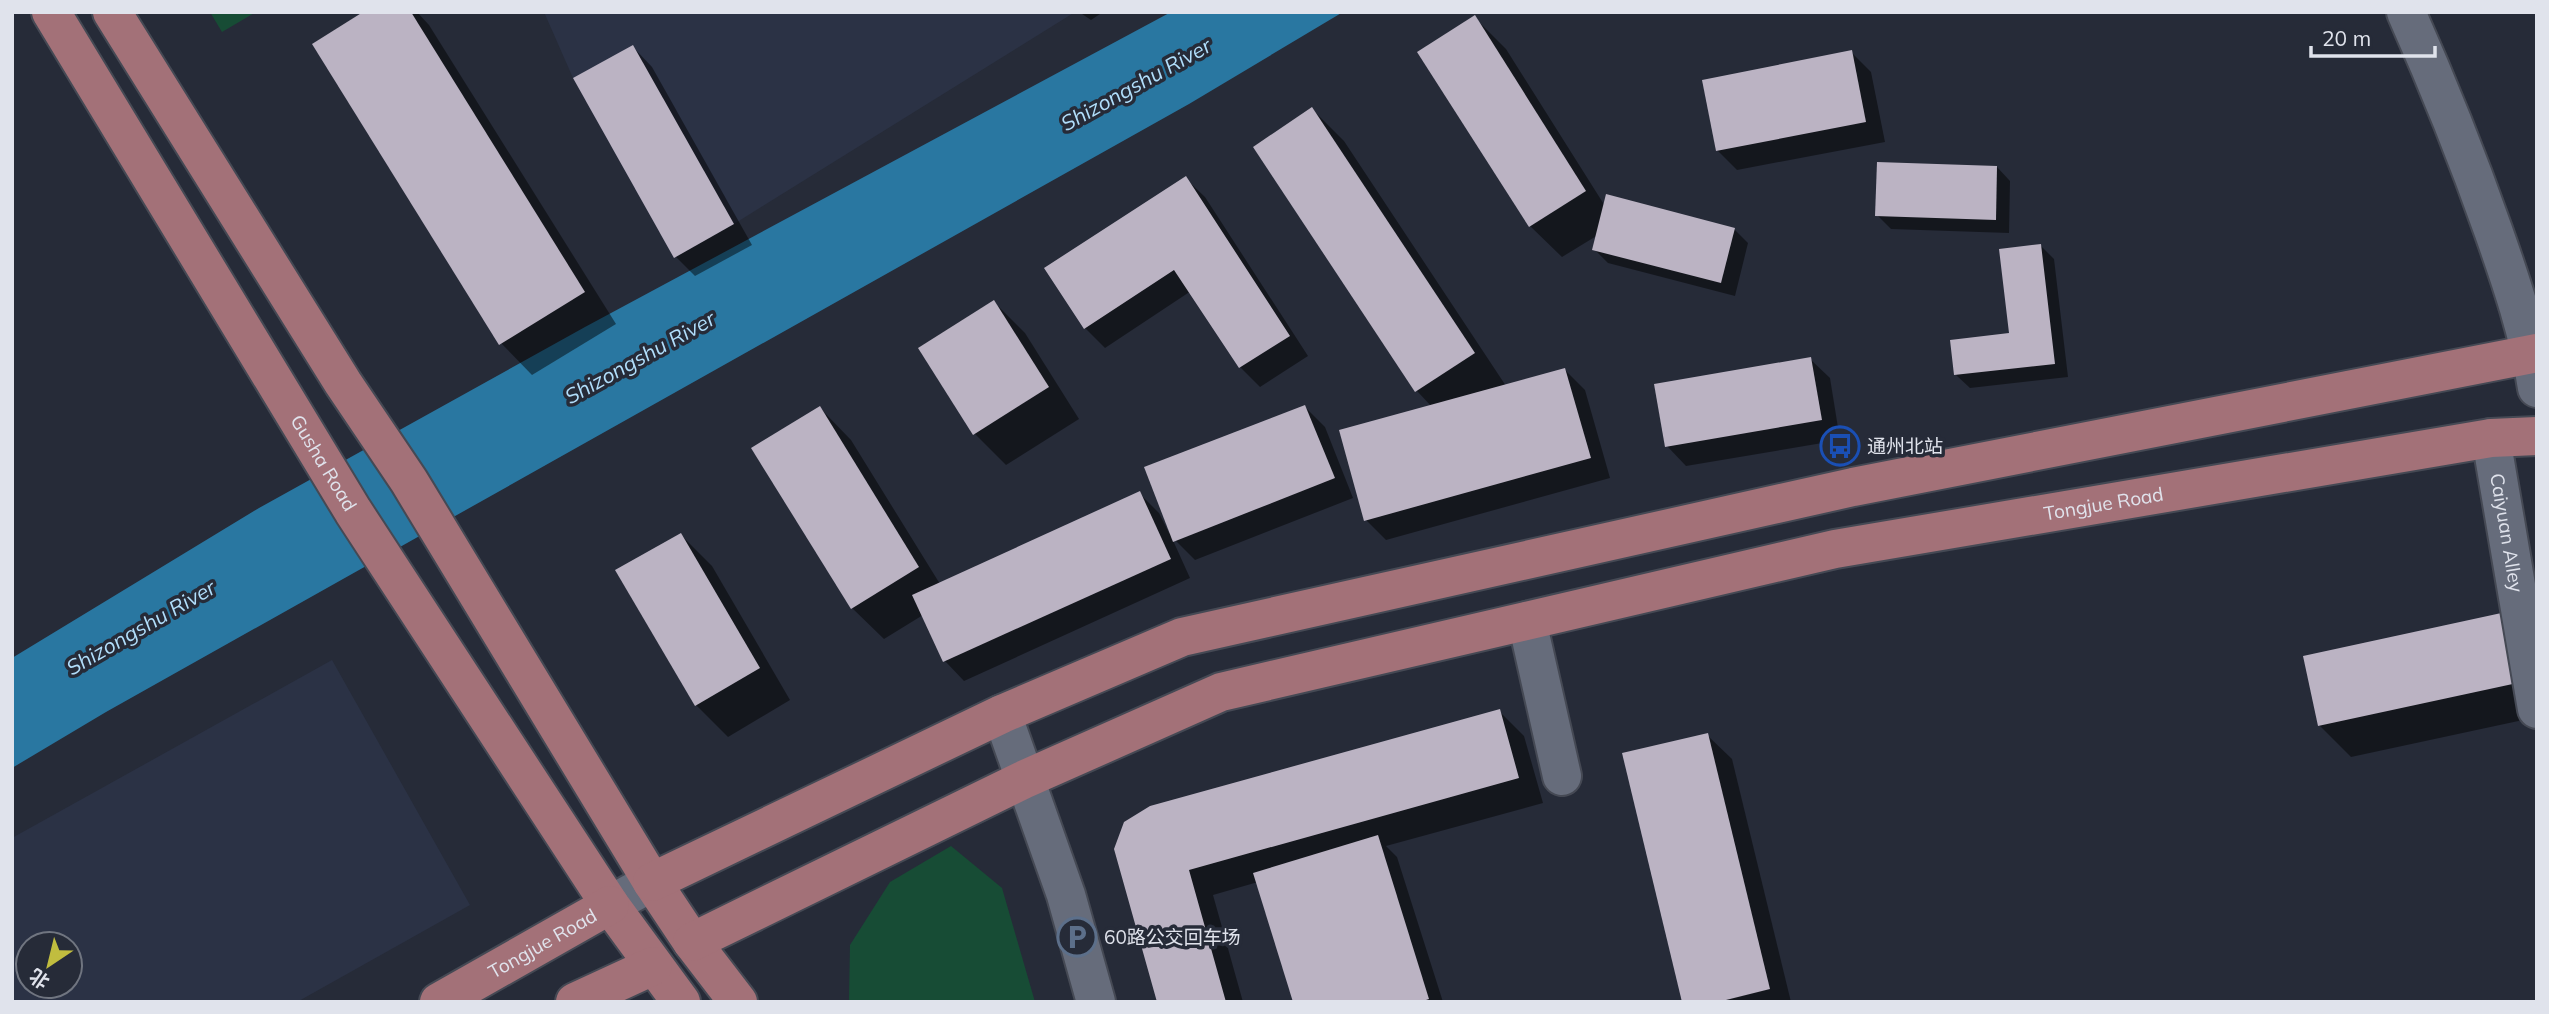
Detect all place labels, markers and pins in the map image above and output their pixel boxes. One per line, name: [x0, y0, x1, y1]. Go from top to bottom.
bus stop icon: 通州北站: [1819, 425, 1861, 467]
place label: 通州北站: [1867, 434, 1943, 458]
parking icon: 60路公交回车场: [1056, 916, 1098, 958]
place label: 60路公交回车场: [1104, 925, 1241, 949]

